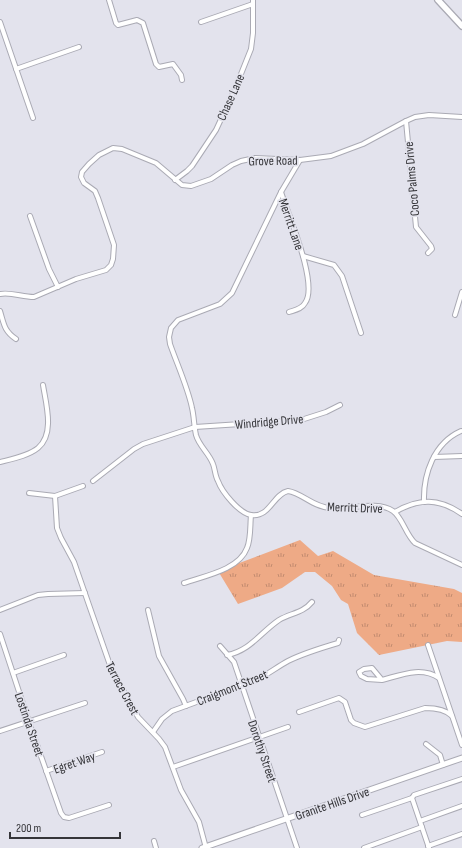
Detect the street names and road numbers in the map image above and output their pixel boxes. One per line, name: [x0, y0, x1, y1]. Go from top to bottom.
street label: Chase Lane: [214, 72, 248, 123]
street label: Coco Palms Drive: [401, 141, 423, 217]
street label: Grove Road: [248, 153, 298, 169]
street label: Merritt Lane: [275, 196, 307, 252]
street label: Windridge Drive: [234, 411, 304, 433]
street label: Merritt Drive: [327, 499, 383, 517]
street label: Terrace Crest: [101, 659, 143, 718]
street label: Craigmont Street: [194, 666, 270, 709]
street label: Lostinda Street: [11, 690, 47, 758]
street label: Dorothy Street: [244, 718, 280, 785]
street label: Egret Way: [51, 748, 97, 778]
street label: Granite Hills Drive: [293, 784, 372, 824]

